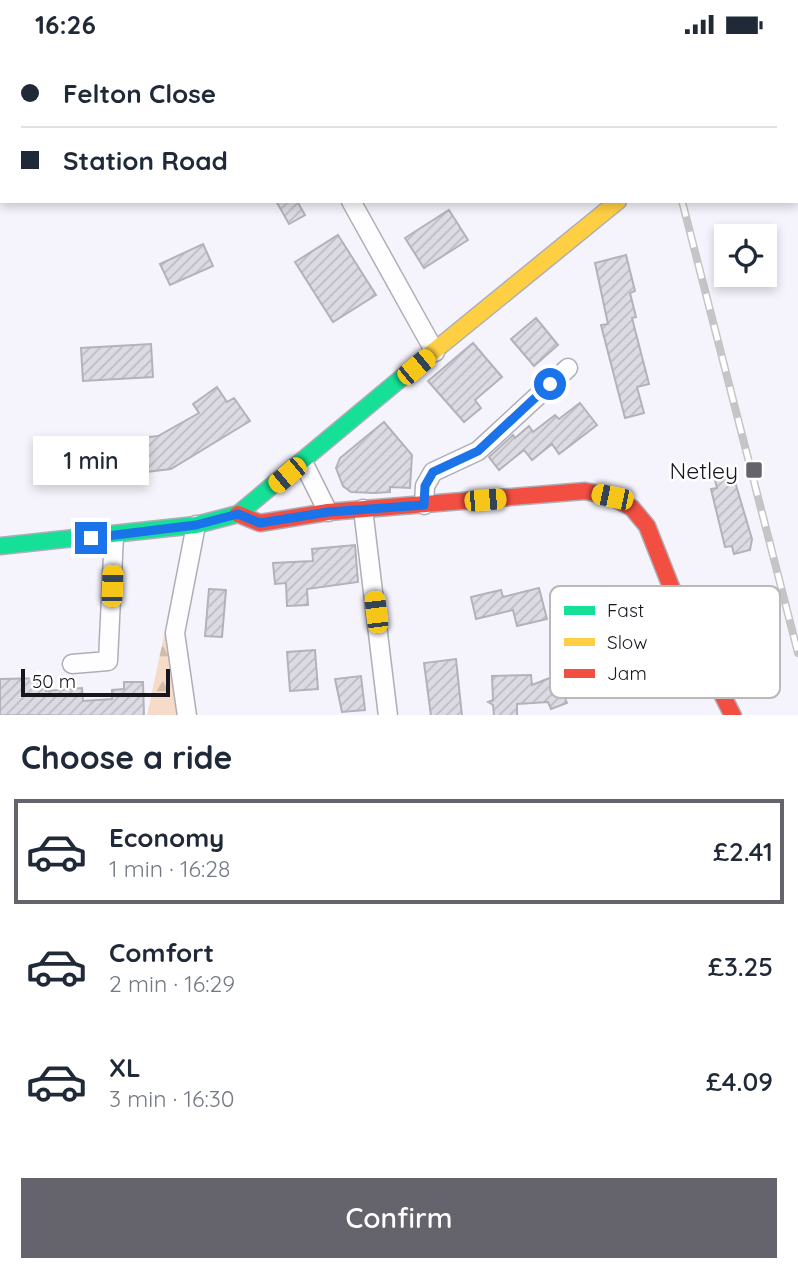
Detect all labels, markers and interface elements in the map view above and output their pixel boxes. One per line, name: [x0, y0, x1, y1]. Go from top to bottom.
text: 16:26: [35, 8, 96, 41]
text: Felton Close: [63, 77, 216, 110]
text: Station Road: [63, 144, 228, 177]
map controls: [714, 224, 777, 287]
button: locate: [714, 224, 777, 287]
car: [394, 345, 439, 389]
route start: [534, 368, 566, 400]
callout: 1 min: [33, 437, 149, 485]
text: 1 min: [63, 446, 119, 475]
car: [265, 453, 310, 497]
place label: Netley: [669, 456, 738, 485]
marker: Netley: [744, 460, 764, 480]
car: [590, 482, 635, 512]
car: [464, 488, 507, 512]
route end: [75, 522, 107, 554]
car: [101, 565, 124, 607]
legend: [550, 586, 780, 698]
car: [364, 590, 389, 634]
text: Fast: [607, 598, 644, 622]
text: Slow: [607, 630, 648, 654]
text: Jam: [607, 661, 647, 685]
scale bar: [21, 667, 170, 698]
text: 50 m: [32, 669, 76, 693]
text: Choose a ride: [21, 737, 233, 777]
icon: car: [25, 820, 88, 883]
text: Economy: [109, 821, 224, 854]
text: £2.41: [713, 835, 773, 868]
text: 1 min · 16:28: [109, 854, 230, 883]
icon: car: [25, 935, 88, 998]
text: Comfort: [109, 936, 214, 969]
text: £3.25: [708, 950, 773, 983]
text: 2 min · 16:29: [109, 969, 235, 998]
icon: car: [25, 1050, 88, 1113]
text: XL: [109, 1051, 141, 1084]
text: £4.09: [706, 1065, 773, 1098]
text: 3 min · 16:30: [109, 1084, 235, 1113]
button: Confirm: [21, 1178, 777, 1258]

